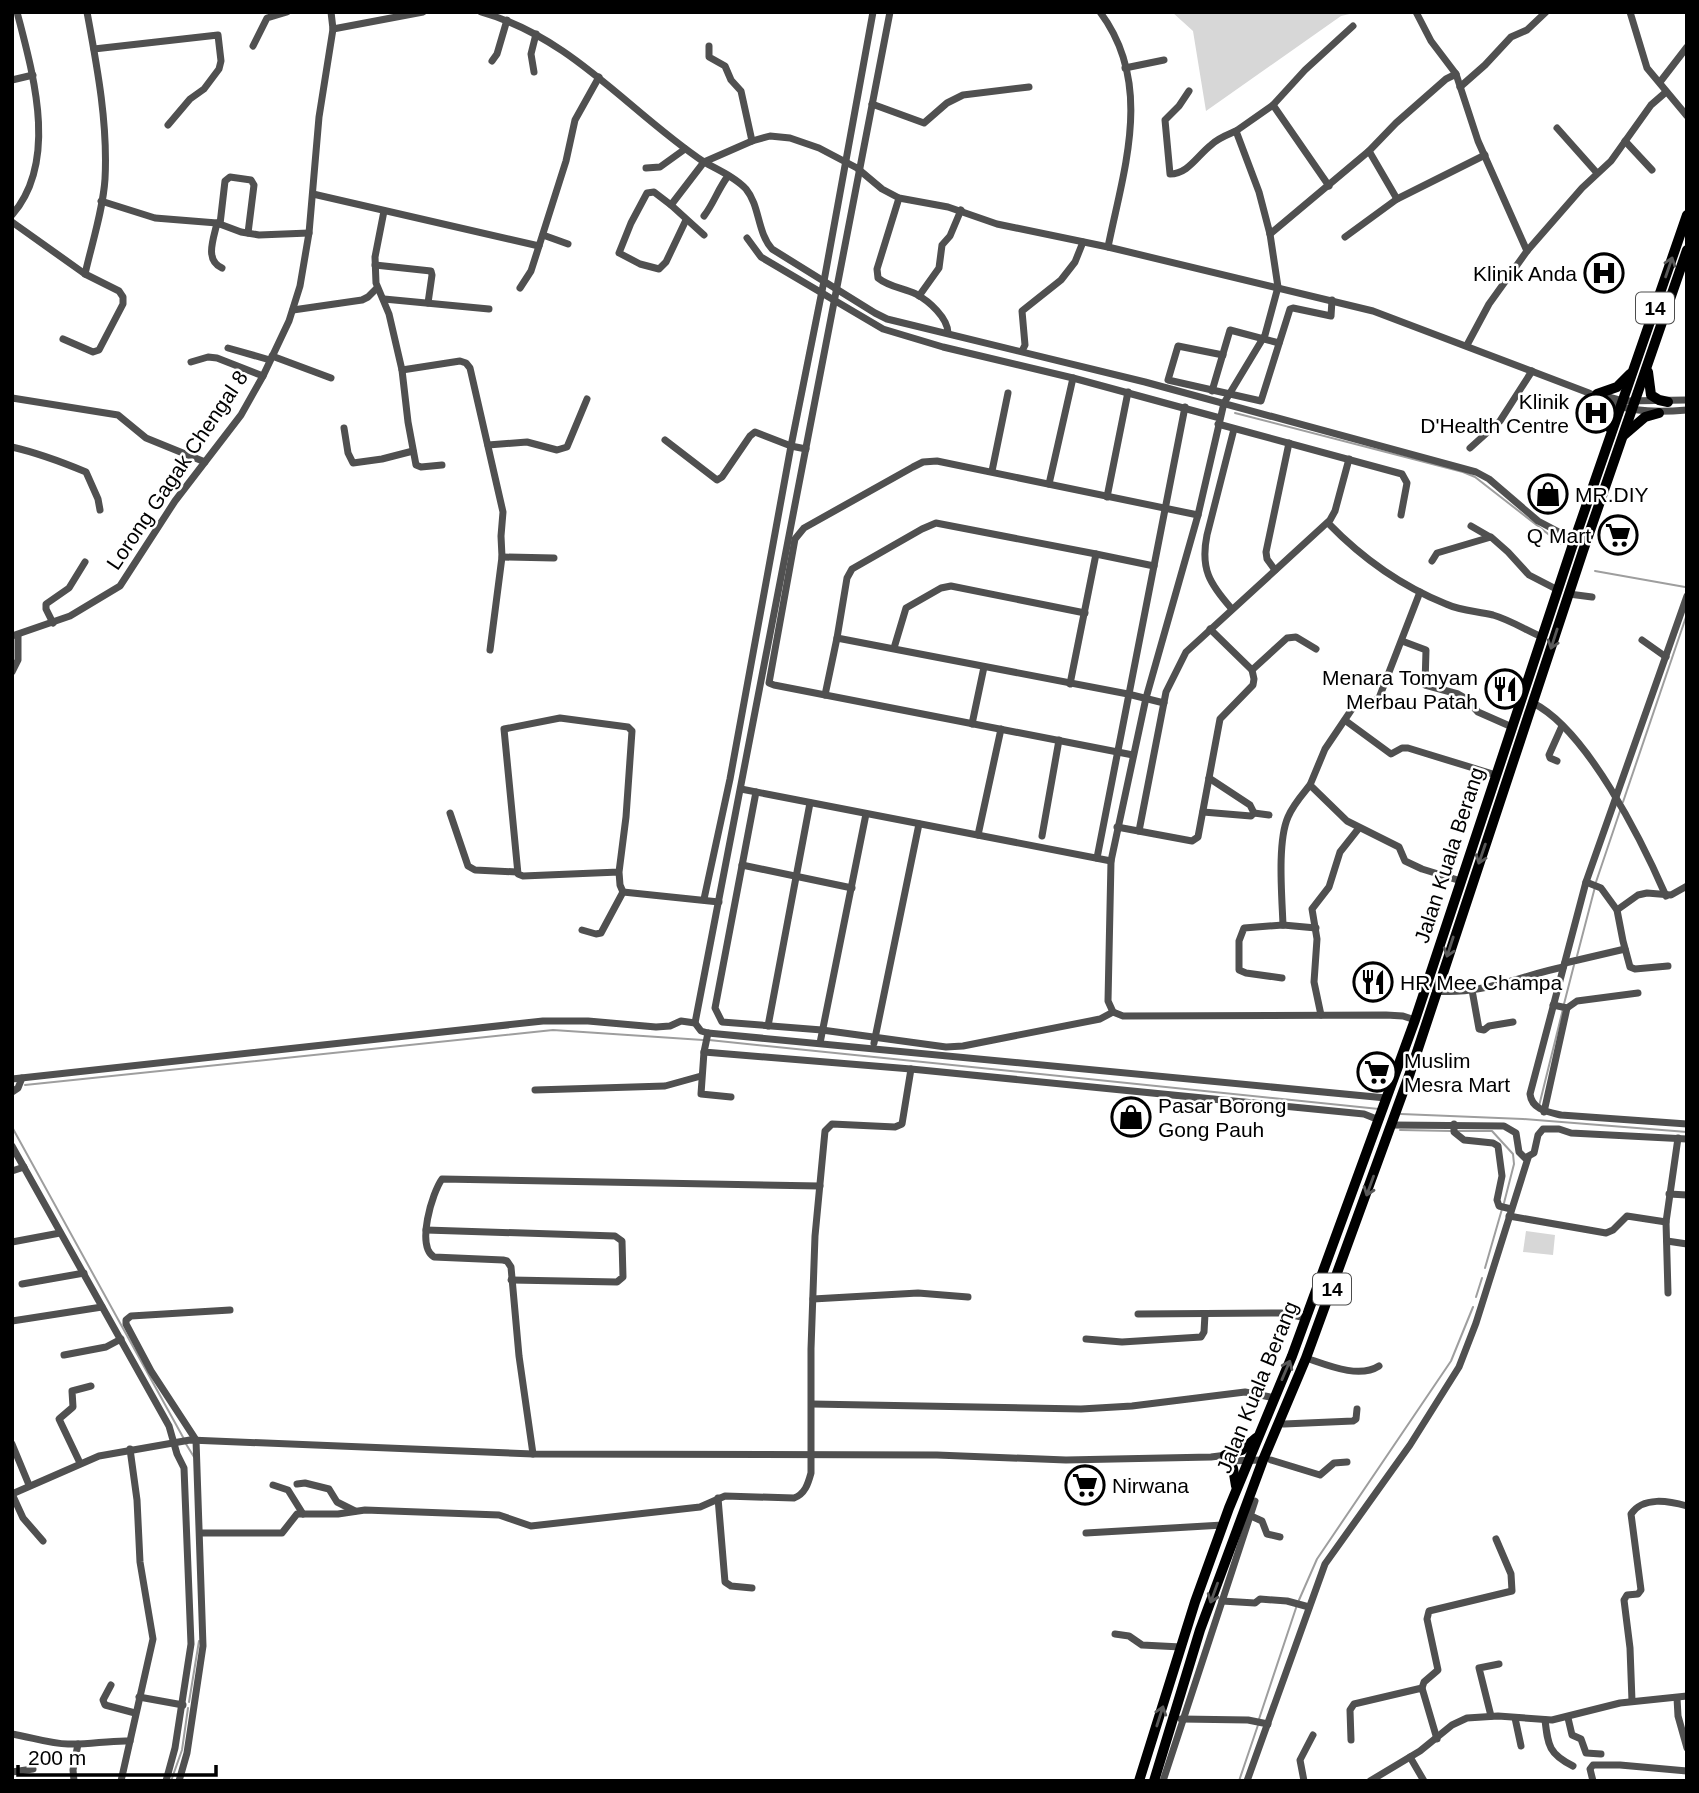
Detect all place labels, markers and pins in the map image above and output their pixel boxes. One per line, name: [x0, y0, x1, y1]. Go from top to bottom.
hospital icon: Klinik Anda: [1583, 252, 1625, 294]
place label: Klinik Anda: [1473, 262, 1577, 285]
place label: Klinik D'Health Centre: [1420, 390, 1569, 437]
hospital icon: Klinik D'Health Centre: [1575, 392, 1617, 434]
shop icon: MR.DIY: [1527, 473, 1569, 515]
place label: MR.DIY: [1575, 483, 1649, 506]
supermarket icon: Q Mart: [1597, 514, 1639, 556]
place label: Q Mart: [1527, 524, 1591, 547]
place label: Menara Tomyam Merbau Patah: [1322, 666, 1478, 713]
restaurant icon: Menara Tomyam Merbau Patah: [1484, 668, 1526, 710]
restaurant icon: HR Mee Champa: [1352, 961, 1394, 1003]
place label: HR Mee Champa: [1400, 971, 1563, 994]
place label: Muslim Mesra Mart: [1404, 1049, 1510, 1096]
supermarket icon: Muslim Mesra Mart: [1356, 1051, 1398, 1093]
place label: Pasar Borong Gong Pauh: [1158, 1094, 1286, 1141]
shop icon: Pasar Borong Gong Pauh: [1110, 1096, 1152, 1138]
supermarket icon: Nirwana: [1064, 1464, 1106, 1506]
place label: Nirwana: [1112, 1474, 1189, 1497]

